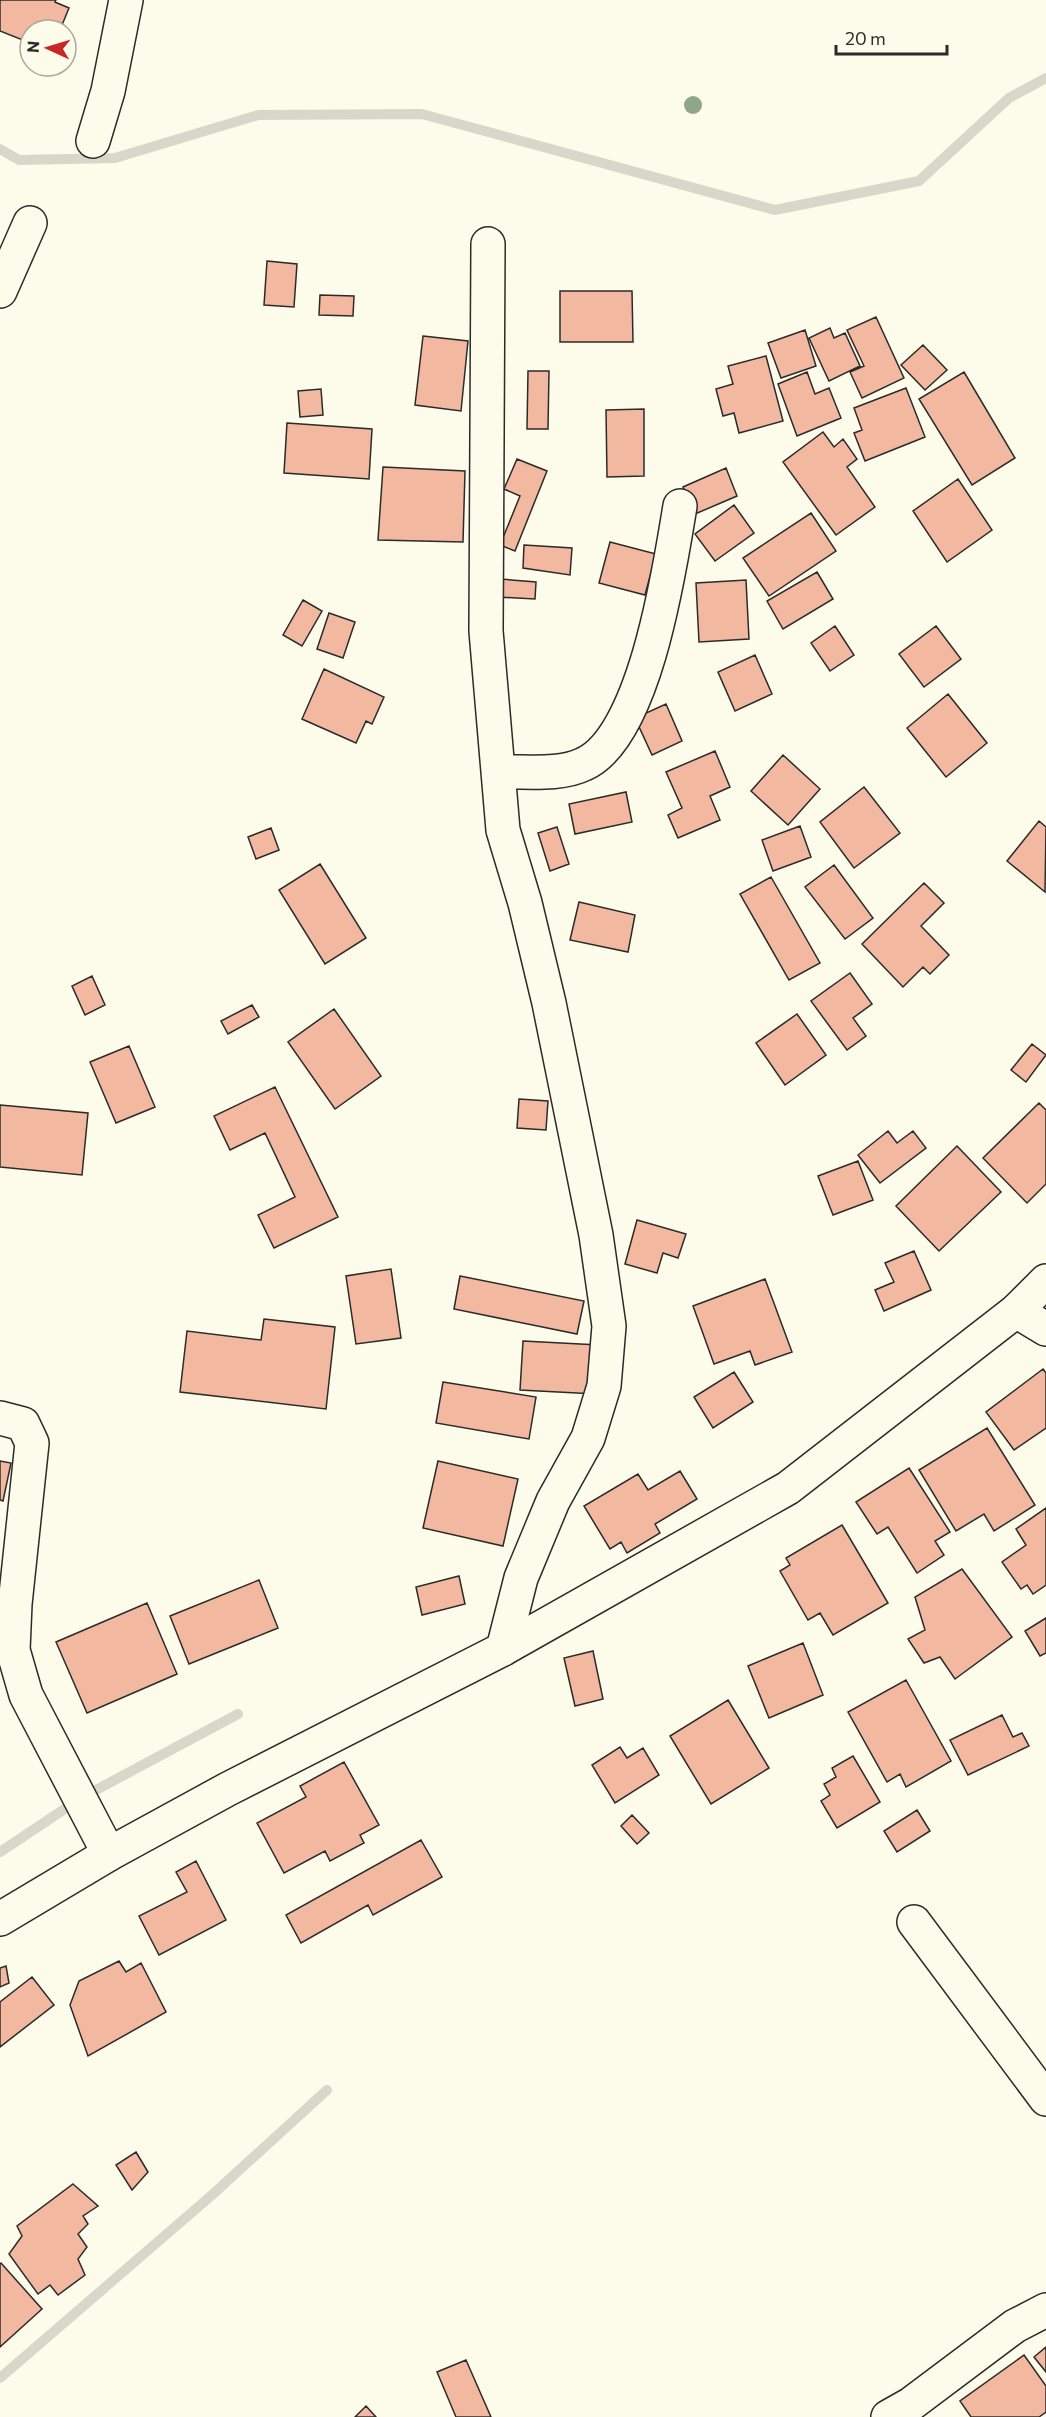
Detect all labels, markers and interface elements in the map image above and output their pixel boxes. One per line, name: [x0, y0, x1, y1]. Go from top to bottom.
north arrow: [18, 18, 78, 78]
scale bar: [836, 18, 947, 56]
text: 20 m: [845, 27, 886, 49]
text: N: [23, 40, 42, 54]

